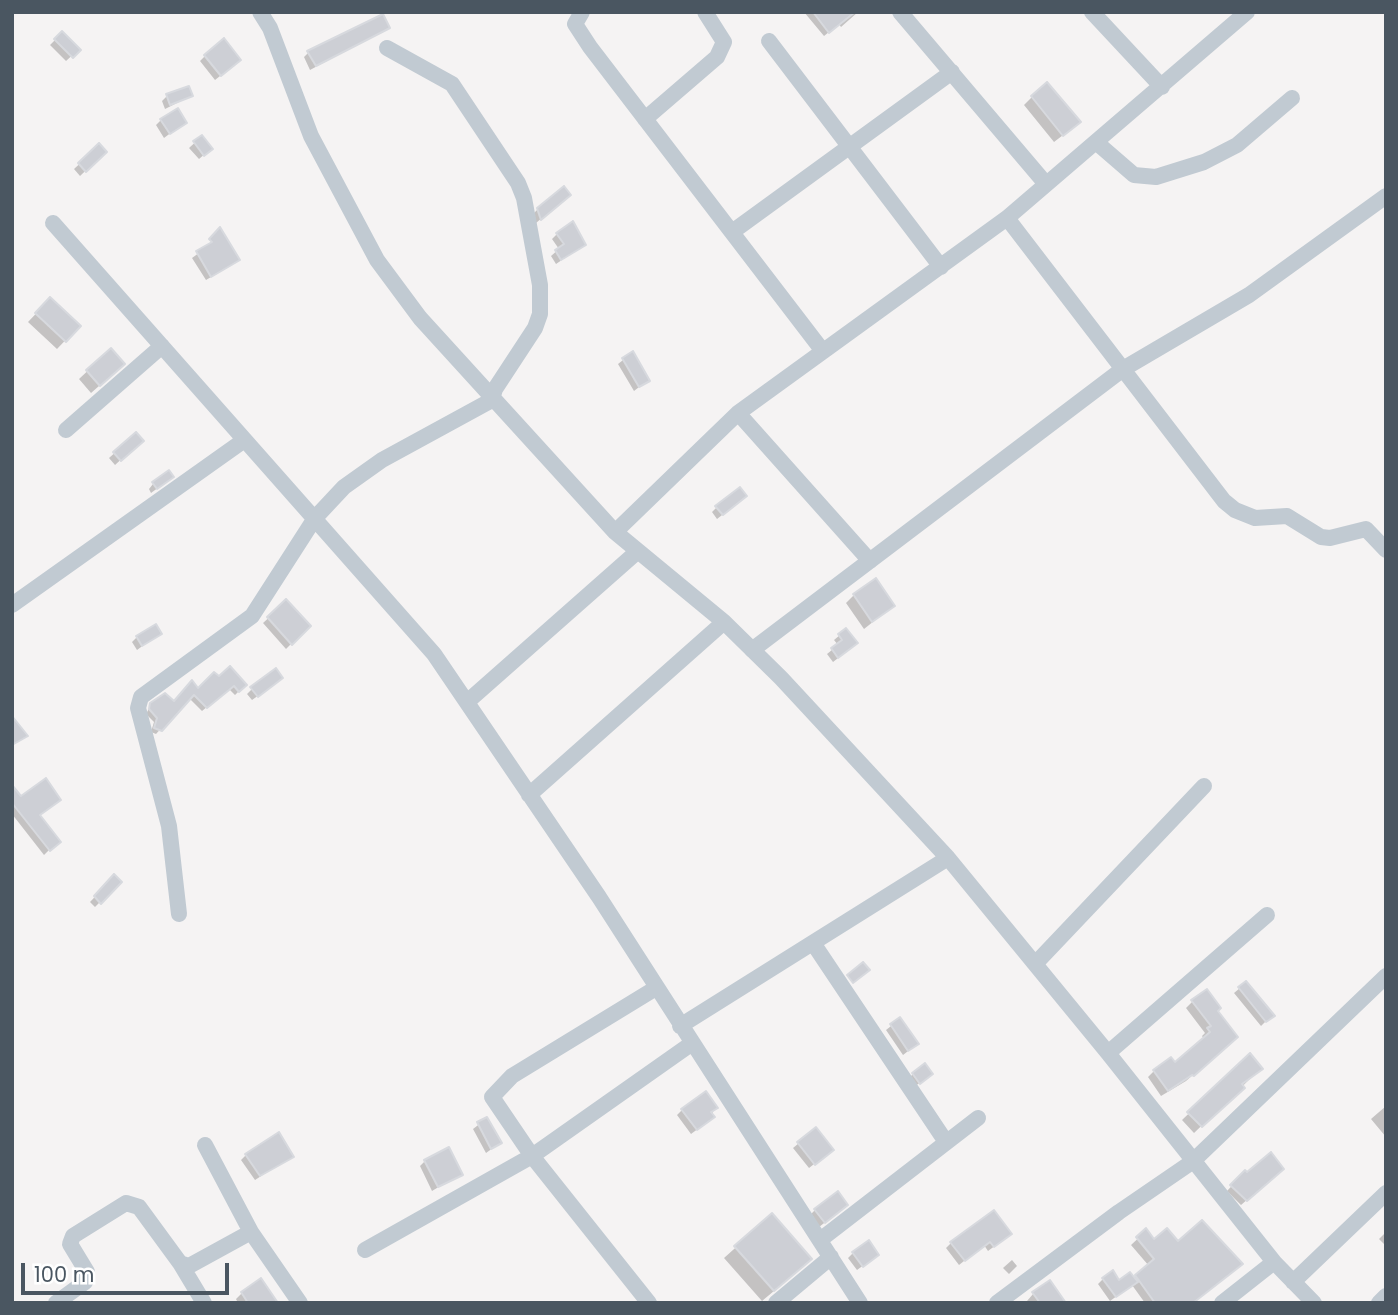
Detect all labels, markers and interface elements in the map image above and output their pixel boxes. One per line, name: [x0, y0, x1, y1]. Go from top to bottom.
scale bar: [24, 1248, 233, 1292]
text: 100 m: [34, 1260, 94, 1289]

